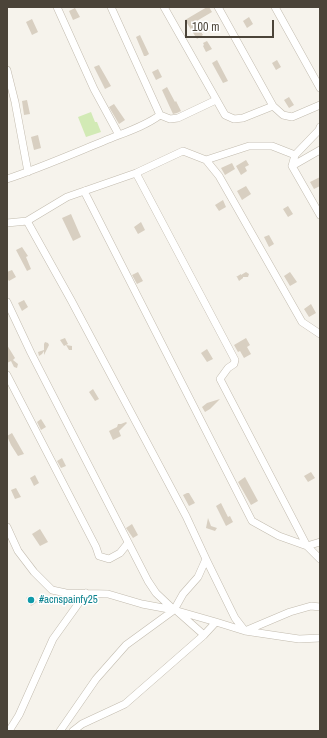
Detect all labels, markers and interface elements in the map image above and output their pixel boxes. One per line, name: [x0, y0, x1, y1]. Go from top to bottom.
scale bar: [187, 12, 276, 38]
text: 100 m: [192, 19, 219, 35]
place label: #acnspainfy25: [39, 593, 98, 607]
marker: #acnspainfy25: [26, 595, 36, 605]

